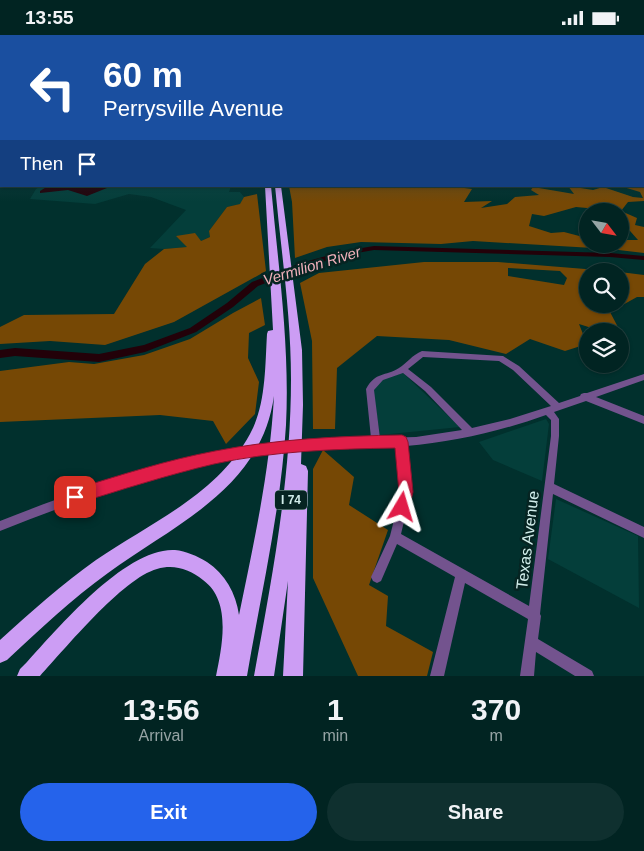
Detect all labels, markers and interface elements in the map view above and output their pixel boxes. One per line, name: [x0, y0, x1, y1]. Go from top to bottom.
text: 13:55: [25, 7, 74, 28]
icon: left: [20, 55, 85, 120]
text: 60 m: [103, 55, 183, 94]
text: Perrysville Avenue: [103, 96, 284, 121]
icon: arrive: [73, 150, 101, 178]
text: Then: [20, 153, 63, 174]
north arrow: [579, 203, 629, 253]
map controls: [579, 203, 629, 373]
water label: Vermilion River: [261, 242, 364, 288]
button: search: [579, 263, 629, 313]
button: layers: [579, 323, 629, 373]
pin: [54, 476, 96, 518]
position arrow: [375, 480, 427, 532]
icon: arrive: [61, 483, 89, 511]
street label: Texas Avenue: [513, 490, 542, 590]
road number: I 74: [275, 491, 307, 509]
text: 13:56: [123, 693, 200, 726]
text: 1: [327, 693, 344, 726]
text: 370: [471, 693, 521, 726]
text: Arrival: [139, 727, 184, 744]
text: min: [322, 727, 348, 744]
text: m: [489, 727, 503, 744]
button: Exit: [20, 783, 317, 841]
button: Share: [327, 783, 624, 841]

